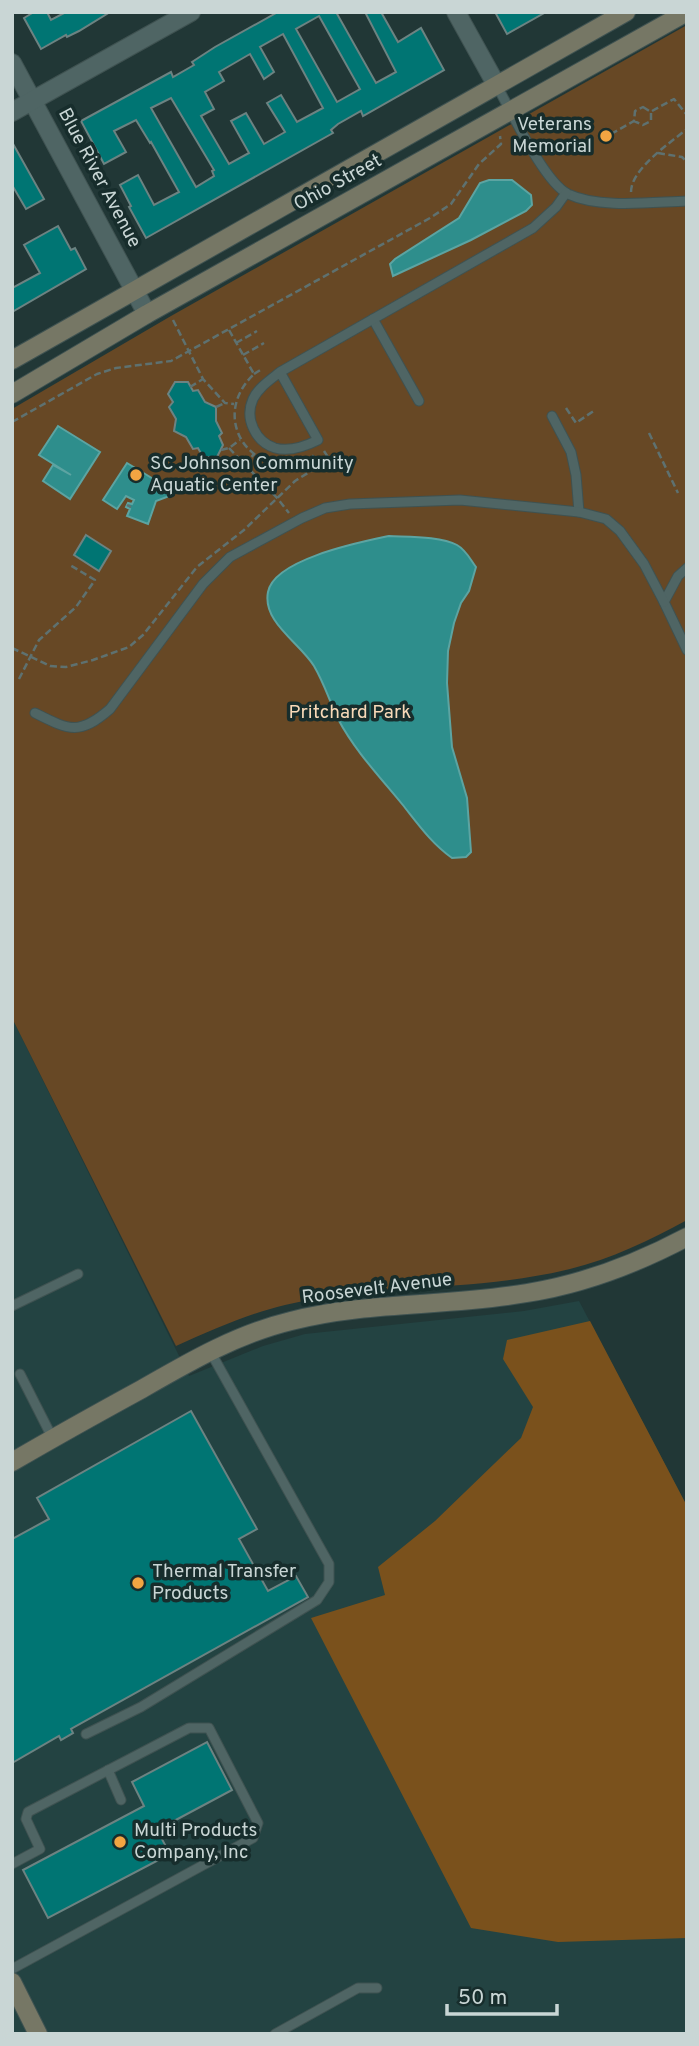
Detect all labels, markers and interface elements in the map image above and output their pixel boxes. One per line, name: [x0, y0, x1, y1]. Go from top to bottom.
street label: Blue River Avenue: [52, 104, 146, 252]
place label: Veterans Memorial: [512, 113, 592, 159]
marker: Veterans Memorial: [598, 128, 614, 144]
street label: Ohio Street: [290, 149, 386, 217]
place label: SC Johnson Community Aquatic Center: [150, 452, 354, 498]
marker: SC Johnson Community Aquatic Center: [128, 467, 144, 483]
park label: Pritchard Park: [289, 701, 411, 725]
street label: Roosevelt Avenue: [300, 1268, 454, 1310]
place label: Thermal Transfer Products: [152, 1560, 297, 1606]
marker: Thermal Transfer Products: [130, 1575, 146, 1591]
place label: Multi Products Company, Inc: [134, 1819, 257, 1865]
marker: Multi Products Company, Inc: [112, 1834, 128, 1850]
scale bar: [447, 1972, 557, 2016]
text: 50 m: [458, 1985, 507, 2012]

